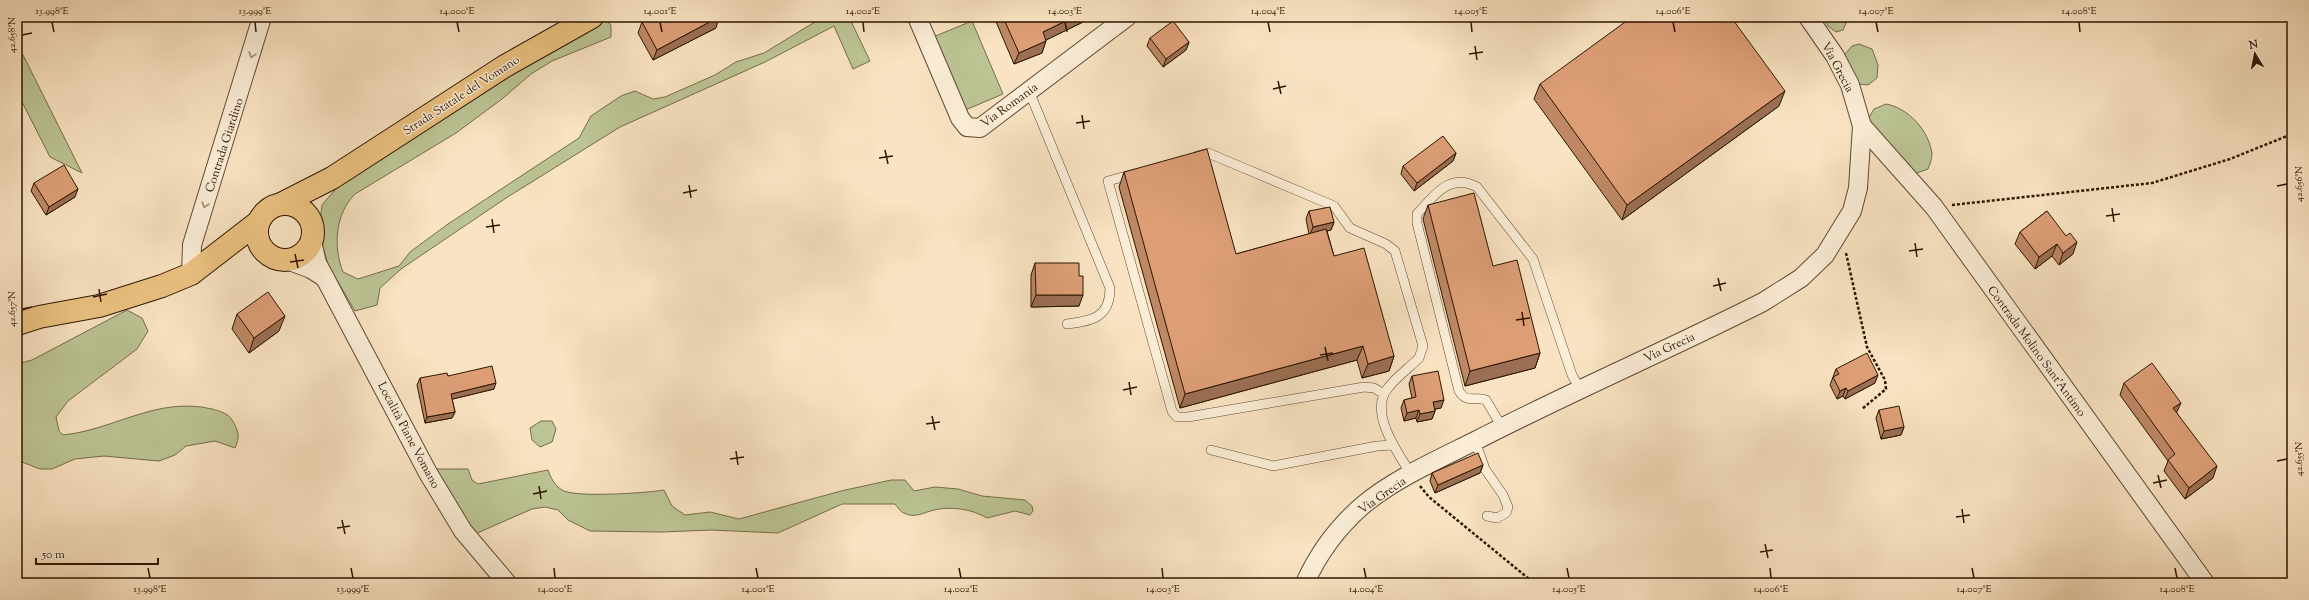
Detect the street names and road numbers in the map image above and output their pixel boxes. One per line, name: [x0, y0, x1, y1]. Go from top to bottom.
street label: Via Grecia: [1816, 39, 1858, 96]
street label: Strada Statale del Vomano: [400, 51, 524, 140]
street label: Via Romania: [977, 79, 1042, 133]
street label: Contrada Giardino: [201, 95, 249, 195]
street label: Contrada Molino Sant'Antimo: [1982, 282, 2090, 421]
street label: Via Grecia: [1641, 328, 1698, 368]
street label: Località Piane Vomano: [372, 379, 444, 492]
street label: Via Grecia: [1355, 472, 1411, 519]

